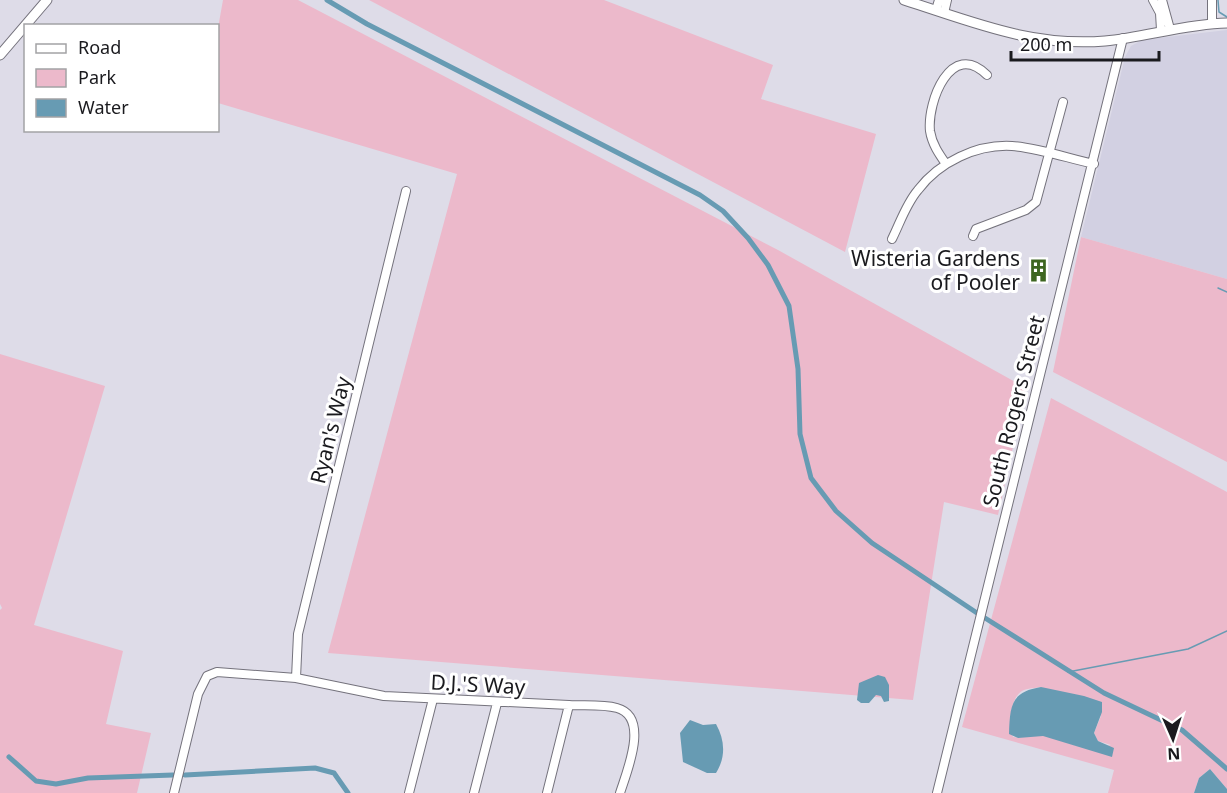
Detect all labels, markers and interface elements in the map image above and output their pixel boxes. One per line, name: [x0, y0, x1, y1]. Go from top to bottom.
legend: [24, 24, 219, 132]
scale bar: [1011, 24, 1160, 62]
text: 200 m: [1020, 32, 1072, 56]
text: Road: [78, 35, 121, 59]
text: Park: [78, 65, 116, 89]
text: Water: [78, 95, 129, 119]
place label: Wisteria Gardens of Pooler: [851, 244, 1020, 296]
building icon: Wisteria Gardens of Pooler: [1025, 257, 1051, 283]
street label: South Rogers Street: [976, 312, 1050, 510]
street label: Ryan's Way: [303, 373, 357, 487]
street label: D.J.'S Way: [430, 668, 526, 700]
north arrow: [1143, 709, 1203, 769]
text: N: [1167, 743, 1181, 765]

